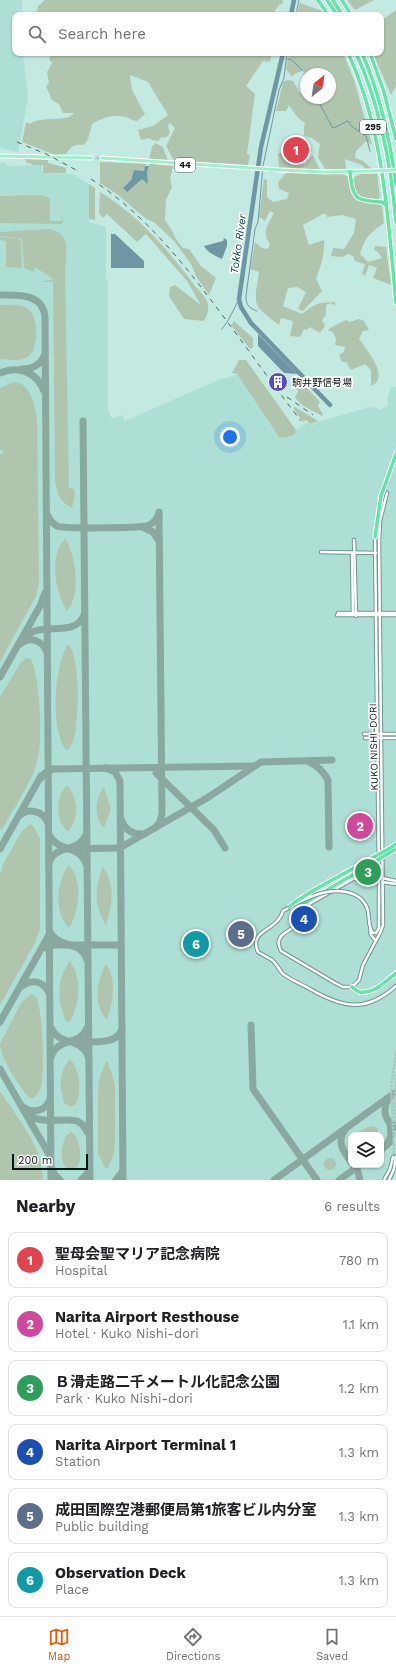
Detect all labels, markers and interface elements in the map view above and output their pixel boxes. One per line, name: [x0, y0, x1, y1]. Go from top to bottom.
search box: [12, 12, 384, 56]
icon: search: [26, 23, 48, 45]
text: Search here: [58, 25, 146, 43]
north arrow: [300, 68, 336, 104]
road number: 295: [360, 120, 386, 134]
pin: 1: [283, 135, 309, 165]
road number: 44: [175, 158, 195, 172]
water label: Tokko River: [228, 213, 249, 275]
building icon: 駒井野信号場: [267, 371, 289, 393]
place label: 駒井野信号場: [292, 377, 352, 388]
your location: [220, 427, 240, 447]
street label: KUKO NISHI-DORI: [367, 703, 380, 791]
pin: 2: [347, 811, 373, 841]
pin: 3: [355, 857, 381, 887]
pin: 4: [291, 904, 317, 934]
pin: 5: [228, 919, 254, 949]
pin: 6: [183, 929, 209, 959]
map controls: [348, 1132, 384, 1168]
button: layers: [348, 1132, 384, 1168]
scale bar: [12, 1152, 88, 1171]
text: 200 m: [18, 1154, 52, 1167]
text: Nearby: [16, 1196, 75, 1216]
text: 6 results: [324, 1199, 380, 1214]
text: 聖母会聖マリア記念病院: [55, 1245, 220, 1263]
text: 1: [27, 1253, 33, 1268]
text: 780 m: [339, 1253, 379, 1268]
text: Hospital: [55, 1263, 107, 1278]
text: Narita Airport Resthouse: [55, 1308, 239, 1326]
text: 2: [26, 1317, 34, 1332]
text: 1.1 km: [343, 1317, 379, 1332]
text: Hotel · Kuko Nishi-dori: [55, 1326, 199, 1341]
text: Ｂ滑走路二千メートル化記念公園: [55, 1373, 280, 1391]
text: 3: [26, 1381, 34, 1396]
text: 1.2 km: [339, 1381, 379, 1396]
text: Park · Kuko Nishi-dori: [55, 1391, 193, 1406]
text: Narita Airport Terminal 1: [55, 1436, 236, 1454]
text: 4: [26, 1445, 34, 1460]
text: 1.3 km: [339, 1445, 379, 1460]
text: Station: [55, 1454, 101, 1469]
text: 成田国際空港郵便局第1旅客ビル内分室: [55, 1501, 316, 1519]
text: 5: [26, 1509, 34, 1524]
text: 1.3 km: [339, 1509, 379, 1524]
text: Public building: [55, 1519, 148, 1534]
text: Observation Deck: [55, 1564, 186, 1582]
text: 6: [26, 1573, 34, 1588]
text: 1.3 km: [339, 1573, 379, 1588]
text: Place: [55, 1582, 89, 1597]
tab: Map: [48, 1626, 70, 1663]
tab: Directions: [166, 1626, 220, 1663]
tab: Saved: [316, 1626, 348, 1663]

